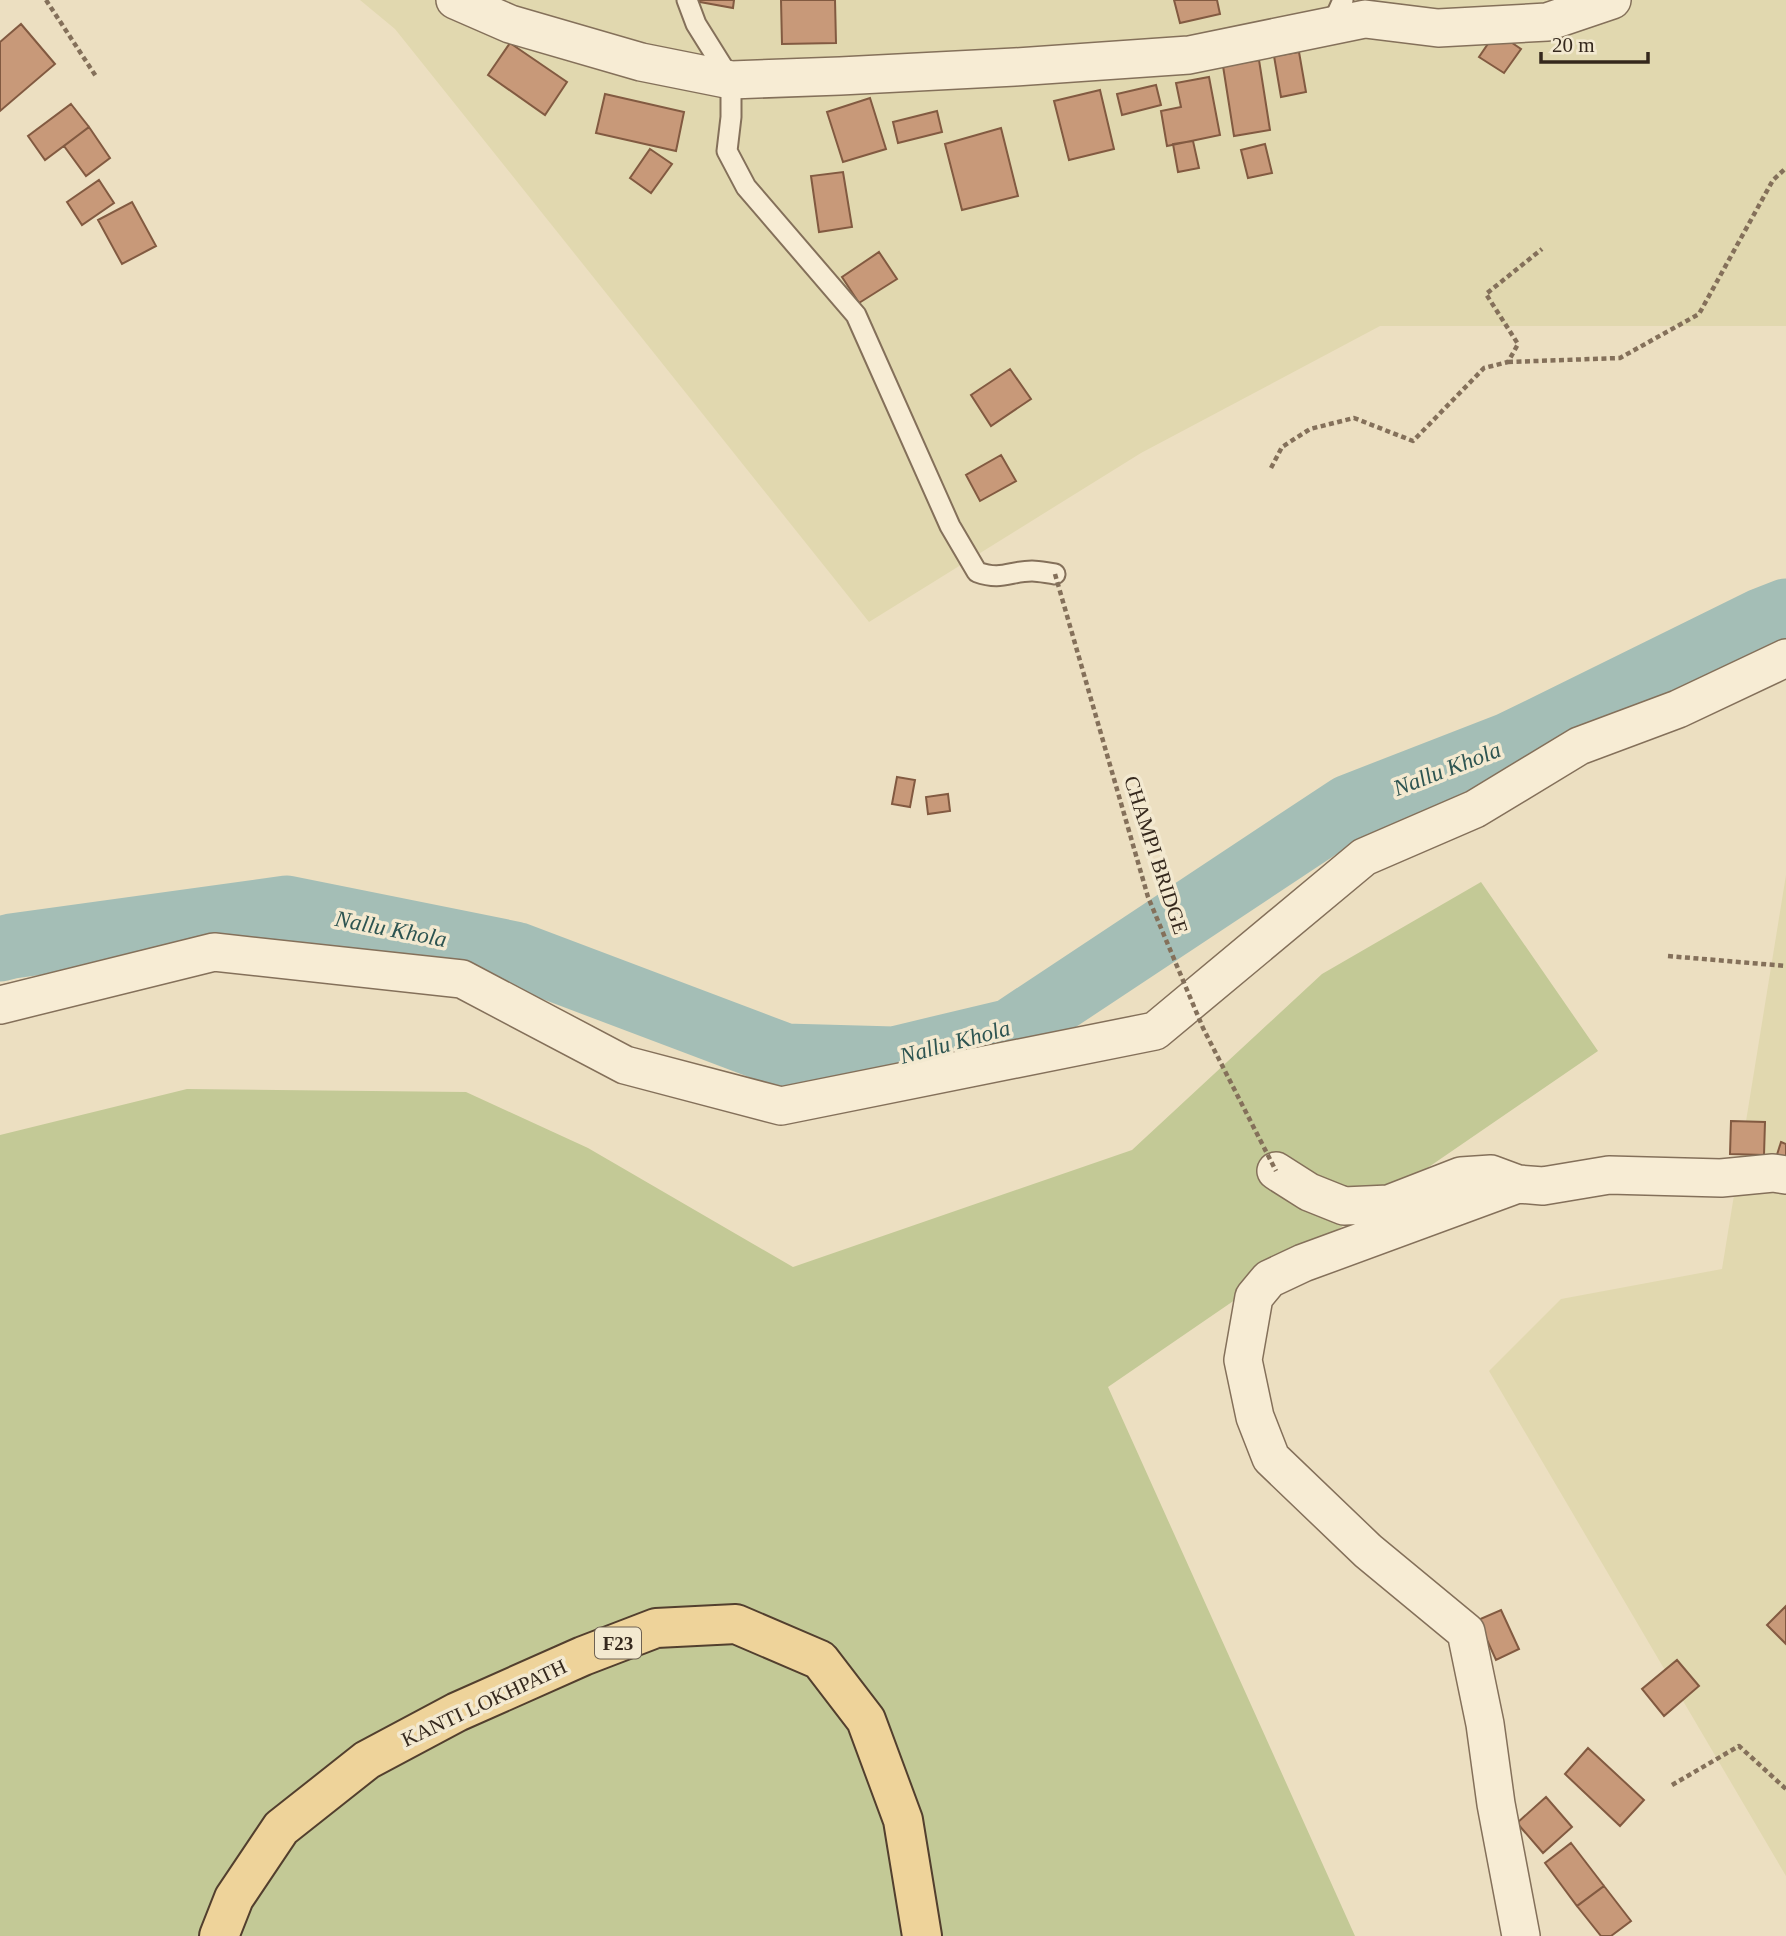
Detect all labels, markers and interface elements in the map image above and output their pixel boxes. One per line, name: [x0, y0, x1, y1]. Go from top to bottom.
scale bar: [1541, 21, 1648, 65]
text: 20 m: [1552, 33, 1595, 57]
water label: Nallu Khola: [1389, 737, 1504, 801]
street label: CHAMPI BRIDGE: [1119, 773, 1193, 937]
water label: Nallu Khola: [332, 906, 449, 952]
water label: Nallu Khola: [896, 1015, 1013, 1069]
road number: F23: [595, 1628, 641, 1658]
street label: KANTI LOKHPATH: [398, 1654, 570, 1752]

